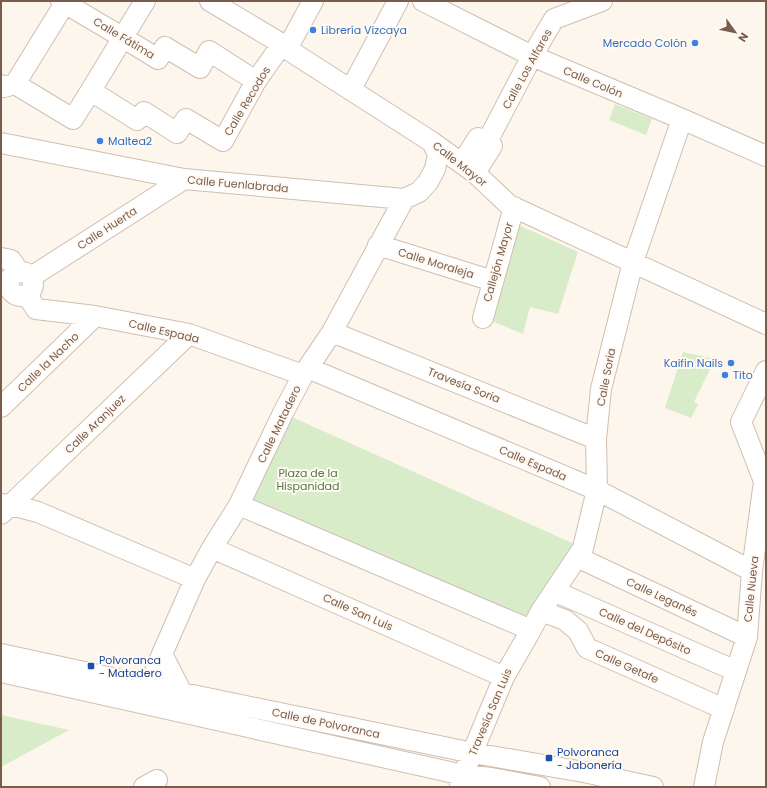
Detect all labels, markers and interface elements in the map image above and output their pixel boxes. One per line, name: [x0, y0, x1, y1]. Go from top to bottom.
north arrow: [715, 12, 755, 52]
street label: Calle Fátima: [90, 13, 158, 63]
place label: Librería Vizcaya: [321, 22, 407, 38]
marker: Librería Vizcaya: [308, 25, 318, 35]
street label: Calle Los Alfares: [498, 26, 556, 112]
text: N: [734, 30, 752, 45]
place label: Mercado Colón: [603, 35, 687, 51]
marker: Mercado Colón: [690, 38, 700, 48]
street label: Calle Colón: [561, 62, 625, 102]
street label: Calle Recodos: [220, 63, 274, 139]
place label: Maltea2: [108, 133, 152, 149]
marker: Maltea2: [95, 136, 105, 146]
street label: Calle Mayor: [429, 138, 491, 190]
street label: Calle Fuenlabrada: [187, 172, 289, 196]
street label: Calle Huerta: [74, 203, 140, 253]
street label: Callejón Mayor: [479, 220, 517, 304]
street label: Calle Moraleja: [396, 244, 476, 282]
street label: Calle Espada: [127, 315, 201, 347]
street label: Calle la Nacho: [14, 328, 82, 396]
street label: Calle Soria: [593, 347, 619, 407]
place label: Kaifin Nails: [664, 355, 723, 371]
marker: Kaifin Nails: [726, 358, 736, 368]
street label: Travesía Soria: [425, 363, 503, 407]
place label: Tito: [733, 367, 753, 383]
marker: Tito: [720, 370, 730, 380]
street label: Calle Matadero: [253, 382, 305, 466]
street label: Calle Aranjuez: [61, 391, 129, 457]
street label: Calle Espada: [497, 442, 569, 484]
park label: Plaza de la Hispanidad: [277, 465, 340, 494]
street label: Calle Nueva: [740, 555, 762, 623]
street label: Calle Leganés: [624, 573, 701, 621]
street label: Calle San Luis: [320, 589, 396, 635]
street label: Calle del Depósito: [596, 603, 694, 659]
street label: Calle Getafe: [593, 645, 662, 687]
place label: Polvoranca - Matadero: [99, 652, 162, 681]
marker: Polvoranca - Matadero: [86, 661, 96, 671]
street label: Travesía San Luis: [464, 666, 516, 758]
street label: Calle de Polvoranca: [270, 704, 382, 742]
place label: Polvoranca - Jabonería: [557, 744, 622, 773]
marker: Polvoranca - Jabonería: [544, 753, 554, 763]

